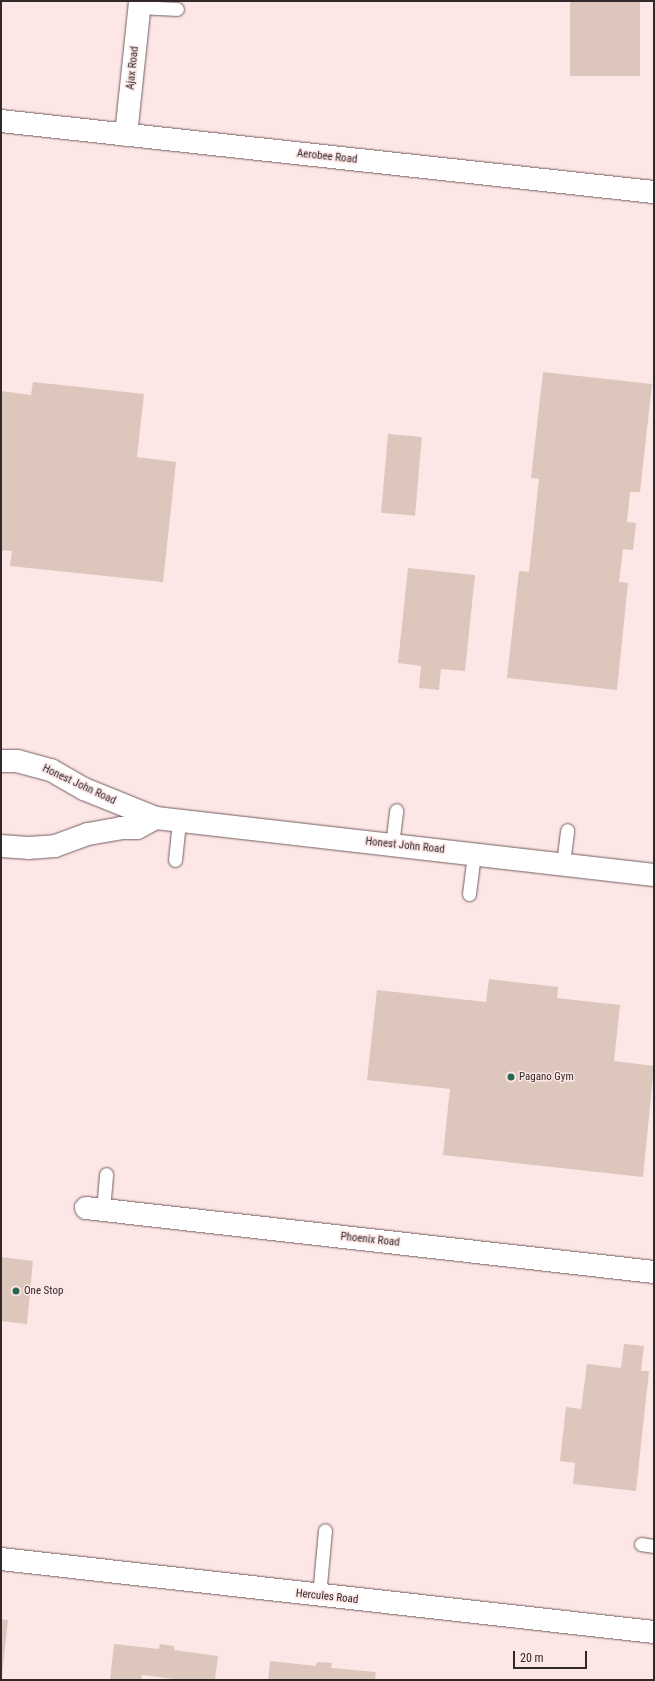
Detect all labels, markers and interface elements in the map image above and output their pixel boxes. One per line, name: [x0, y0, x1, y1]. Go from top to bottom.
street label: Ajax Road: [124, 46, 142, 90]
street label: Aerobee Road: [296, 147, 358, 167]
street label: Honest John Road: [40, 762, 118, 808]
street label: Honest John Road: [365, 835, 445, 857]
place label: Pagano Gym: [519, 1070, 574, 1084]
marker: Pagano Gym: [506, 1072, 516, 1082]
street label: Phoenix Road: [340, 1230, 400, 1250]
place label: One Stop: [24, 1284, 63, 1298]
marker: One Stop: [11, 1286, 21, 1296]
street label: Hercules Road: [295, 1587, 359, 1607]
scale bar: [515, 1643, 589, 1669]
text: 20 m: [520, 1651, 544, 1665]

